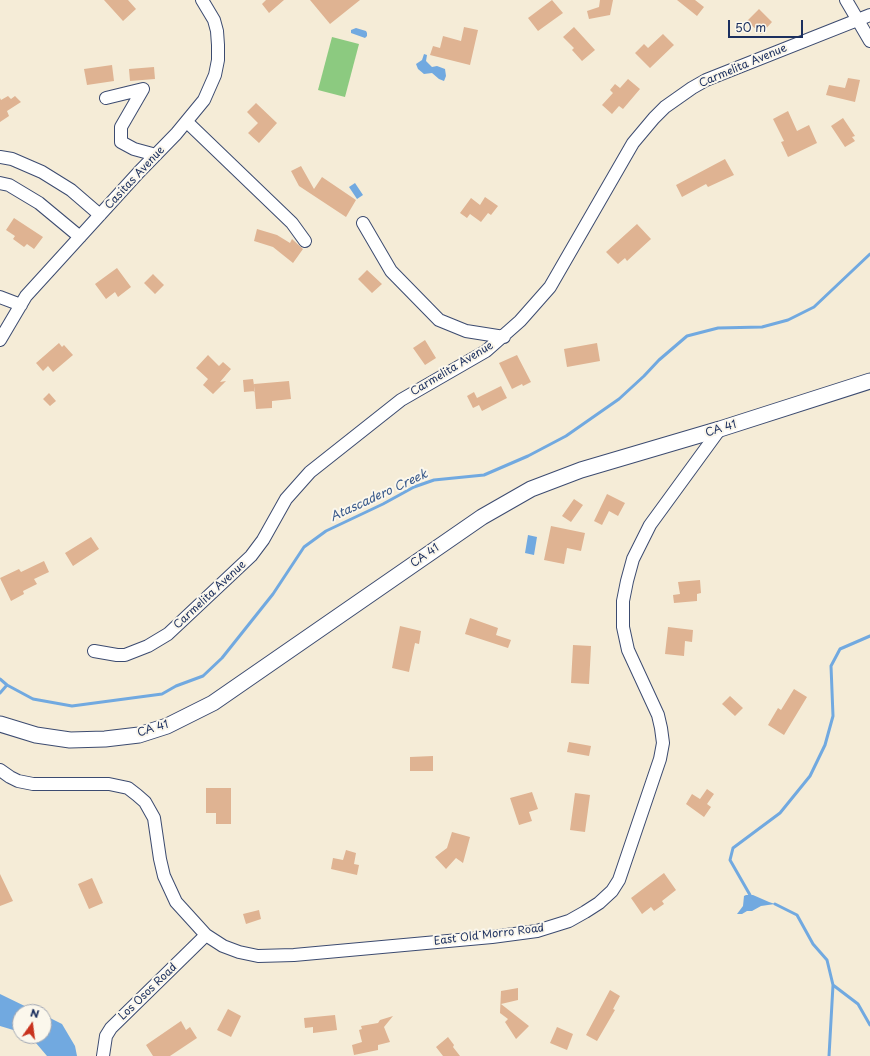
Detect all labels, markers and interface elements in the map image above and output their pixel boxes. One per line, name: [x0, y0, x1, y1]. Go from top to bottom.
scale bar: [730, 12, 805, 38]
text: 50 m: [735, 18, 766, 36]
street label: Carmelita Avenue: [697, 42, 789, 90]
street label: Casitas Avenue: [103, 144, 167, 212]
street label: Carmelita Avenue: [408, 339, 496, 399]
street label: CA 41: [704, 418, 738, 440]
water label: Atascadero Creek: [328, 467, 430, 525]
street label: CA 41: [408, 541, 442, 571]
street label: Carmelita Avenue: [171, 558, 249, 632]
street label: CA 41: [136, 718, 170, 740]
street label: East Old Morro Road: [433, 922, 545, 948]
street label: Los Osos Road: [116, 961, 180, 1023]
north arrow: [12, 1004, 52, 1044]
text: N: [28, 1004, 41, 1022]

